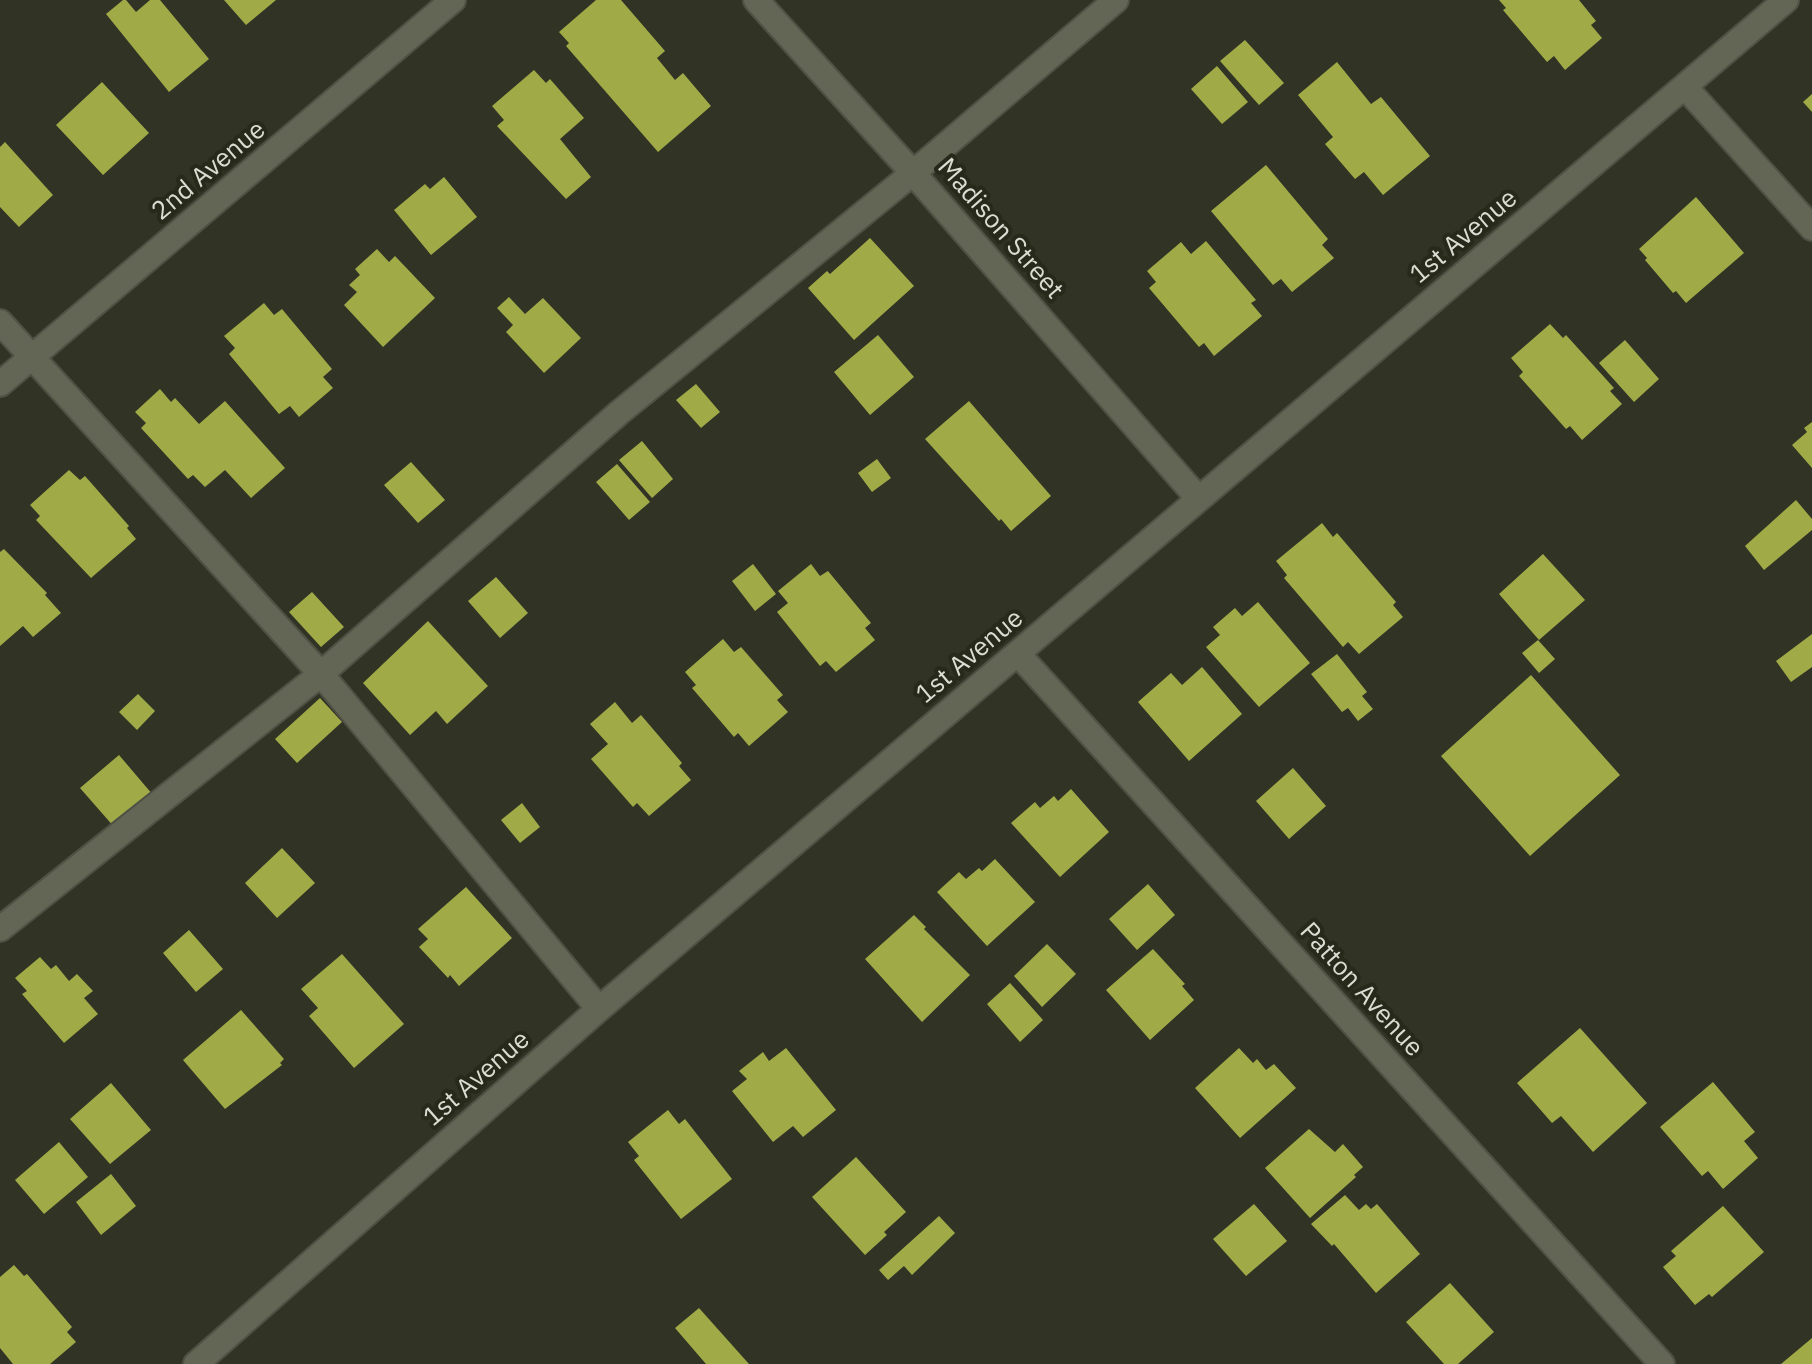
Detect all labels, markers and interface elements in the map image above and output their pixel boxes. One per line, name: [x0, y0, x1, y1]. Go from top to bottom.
street label: 2nd Avenue: [146, 115, 272, 227]
street label: Madison Street: [930, 152, 1070, 306]
street label: 1st Avenue: [1404, 183, 1524, 291]
street label: 1st Avenue: [910, 603, 1030, 711]
street label: Patton Avenue: [1293, 917, 1429, 1063]
street label: 1st Avenue: [418, 1025, 536, 1133]

